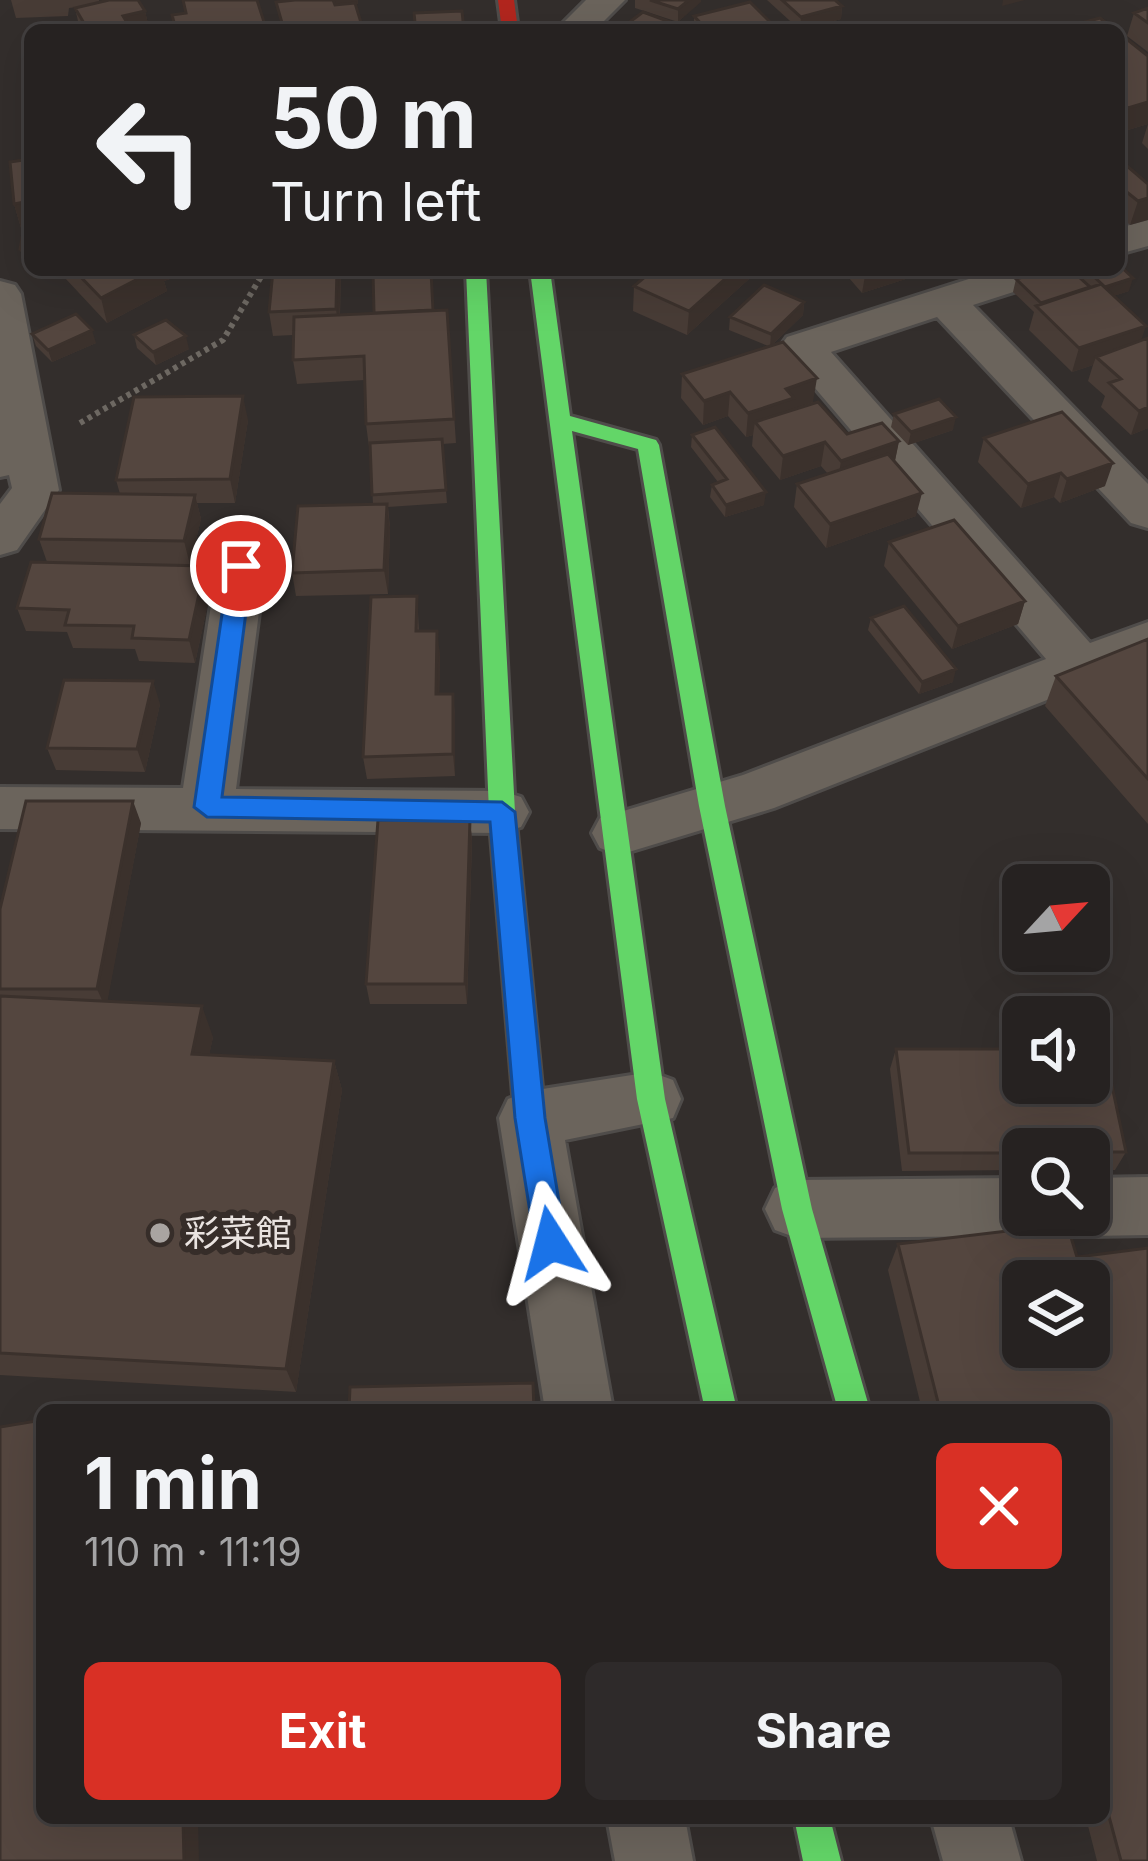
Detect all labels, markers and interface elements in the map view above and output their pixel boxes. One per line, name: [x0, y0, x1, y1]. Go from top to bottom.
text: 50 m: [270, 67, 477, 168]
icon: left: [72, 72, 228, 228]
text: Turn left: [270, 169, 481, 234]
pin: [190, 515, 292, 617]
icon: arrive: [208, 533, 274, 599]
north arrow: [1002, 864, 1110, 972]
map controls: [1002, 864, 1110, 1368]
button: sound: [1002, 996, 1110, 1104]
button: search: [1002, 1128, 1110, 1236]
position arrow: [488, 1180, 614, 1306]
place label: 彩菜館: [184, 1211, 292, 1255]
marker: 彩菜館: [147, 1220, 173, 1246]
button: layers: [1002, 1260, 1110, 1368]
text: 1 min: [84, 1439, 262, 1526]
button: close: [936, 1443, 1062, 1569]
text: 110 m · 11:19: [84, 1528, 302, 1575]
button: Exit: [84, 1662, 561, 1800]
button: Share: [585, 1662, 1062, 1800]

